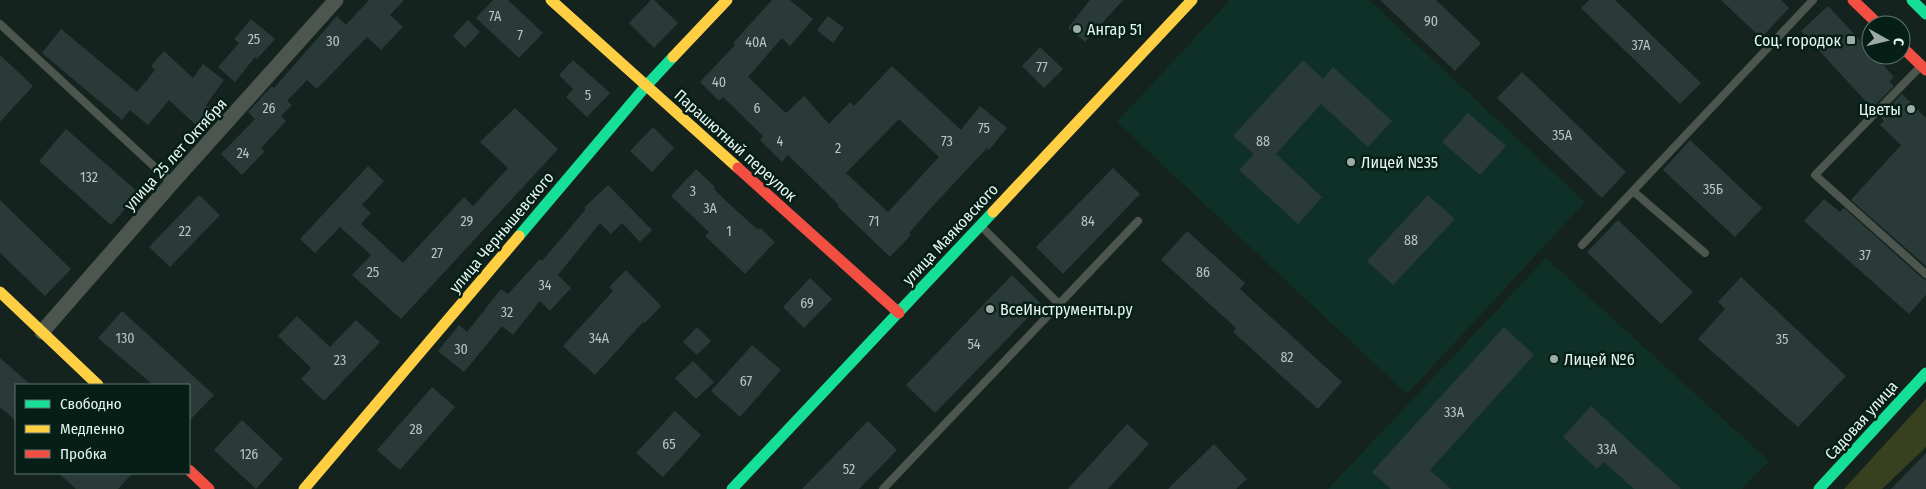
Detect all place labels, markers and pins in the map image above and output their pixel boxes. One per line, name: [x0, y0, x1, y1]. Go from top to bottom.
place label: Ангар 51: [1087, 20, 1142, 39]
marker: Ангар 51: [1071, 23, 1083, 35]
place label: Соц. городок: [1754, 31, 1841, 50]
marker: Соц. городок: [1845, 34, 1857, 46]
place label: Цветы: [1859, 100, 1901, 119]
marker: Цветы: [1905, 103, 1917, 115]
place label: Лицей №35: [1361, 153, 1438, 172]
marker: Лицей №35: [1345, 156, 1357, 168]
place label: ВсеИнструменты.ру: [1000, 300, 1133, 319]
marker: ВсеИнструменты.ру: [984, 303, 996, 315]
place label: Лицей №6: [1564, 350, 1635, 369]
marker: Лицей №6: [1548, 353, 1560, 365]

